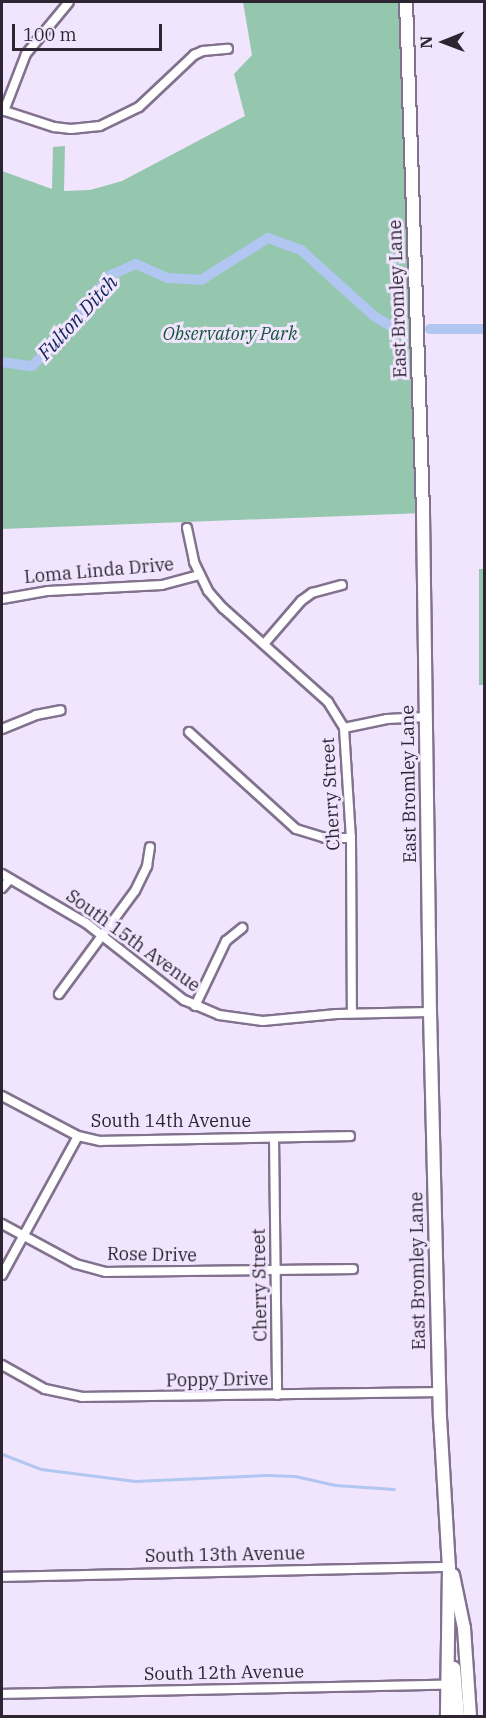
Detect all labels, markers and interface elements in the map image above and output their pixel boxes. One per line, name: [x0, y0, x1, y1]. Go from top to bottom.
scale bar: [15, 12, 165, 50]
north arrow: [414, 12, 474, 72]
text: 100 m: [23, 23, 77, 46]
text: N: [416, 36, 436, 49]
street label: East Bromley Lane: [384, 220, 412, 378]
water label: Fulton Ditch: [32, 270, 122, 364]
park label: Observatory Park: [163, 323, 297, 345]
street label: Loma Linda Drive: [23, 554, 175, 588]
street label: East Bromley Lane: [397, 705, 421, 863]
street label: Cherry Street: [317, 737, 345, 851]
street label: South 15th Avenue: [62, 885, 204, 997]
street label: South 14th Avenue: [91, 1110, 251, 1132]
street label: East Bromley Lane: [406, 1192, 430, 1350]
street label: Cherry Street: [248, 1228, 272, 1342]
street label: Rose Drive: [107, 1243, 197, 1267]
street label: Poppy Drive: [166, 1368, 268, 1392]
street label: South 13th Avenue: [145, 1543, 305, 1567]
street label: South 12th Avenue: [144, 1661, 304, 1685]

